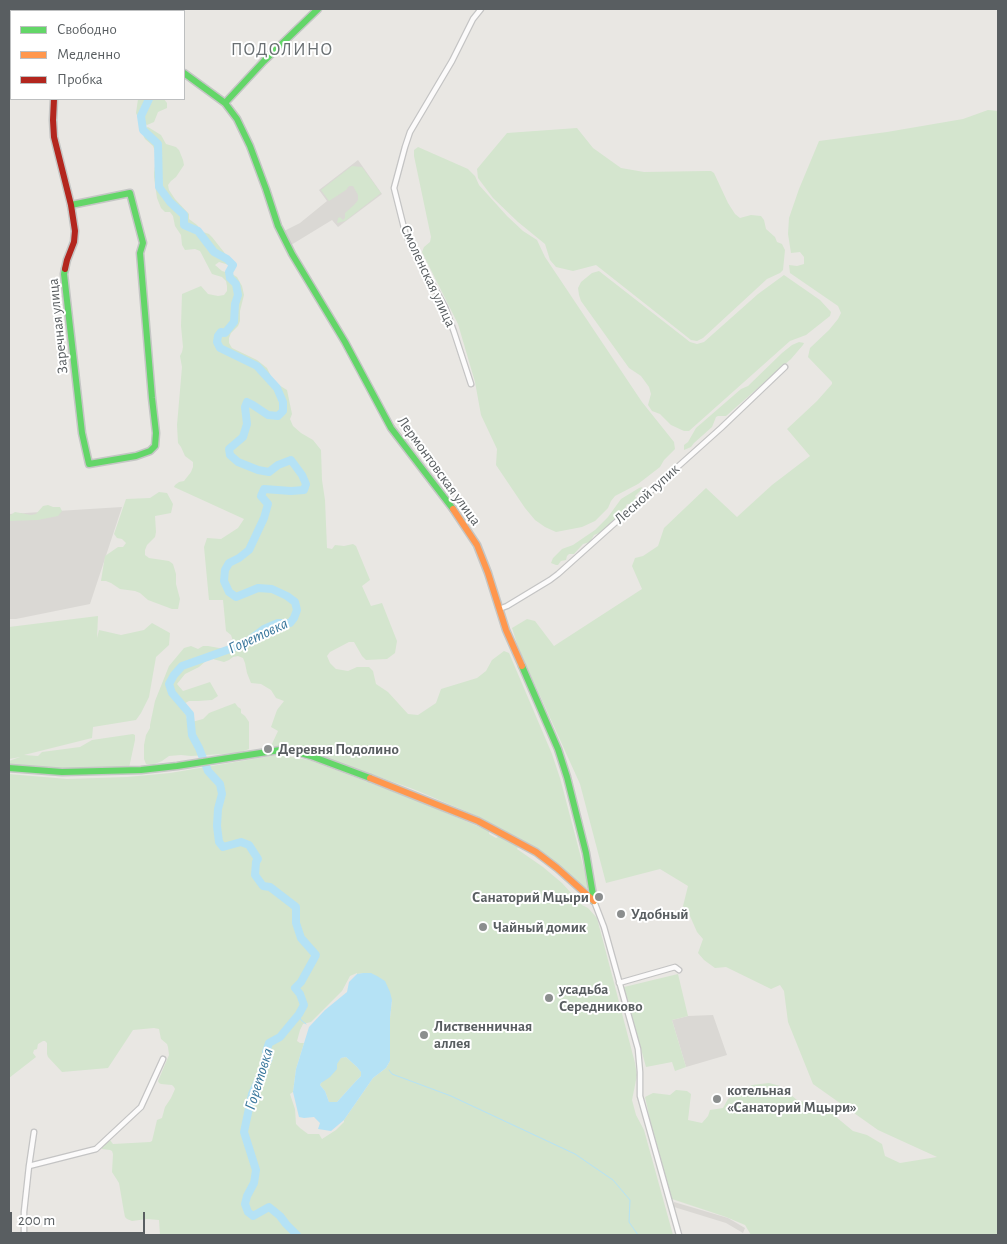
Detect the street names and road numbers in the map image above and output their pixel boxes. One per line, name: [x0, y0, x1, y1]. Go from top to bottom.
street label: Смоленская улица: [396, 222, 460, 330]
street label: Заречная улица: [44, 277, 72, 375]
street label: Лермонтовская улица: [393, 413, 485, 529]
street label: Лесной тупик: [611, 460, 683, 528]

